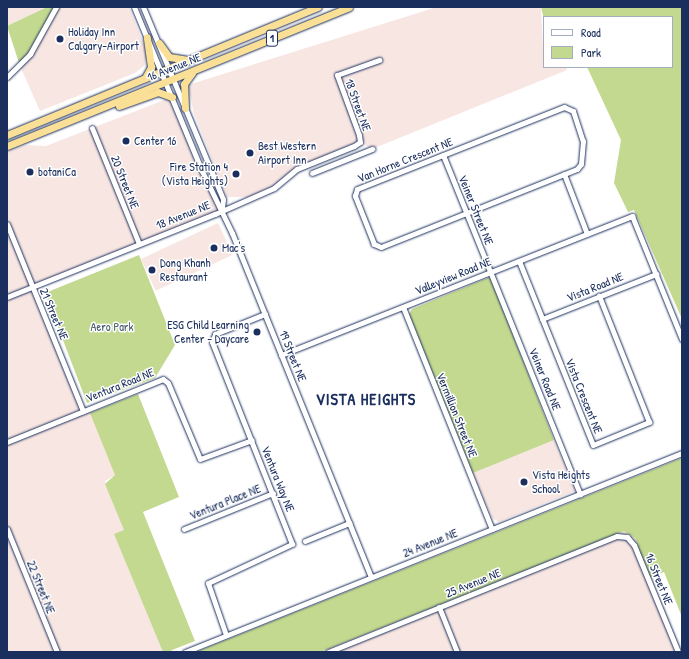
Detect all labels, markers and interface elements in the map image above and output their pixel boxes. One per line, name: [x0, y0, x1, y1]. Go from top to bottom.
legend: [543, 16, 673, 68]
text: Road: [581, 24, 601, 41]
place label: Holiday Inn Calgary-Airport: [68, 25, 139, 53]
road number: 1: [266, 29, 278, 47]
marker: Holiday Inn Calgary-Airport: [55, 34, 65, 44]
text: Park: [581, 44, 601, 61]
street label: 16 Avenue NE: [145, 50, 203, 84]
street label: 18 Street NE: [342, 77, 374, 133]
place label: Center 16: [134, 134, 176, 148]
street label: Van Horne Crescent NE: [355, 134, 455, 186]
marker: Center 16: [121, 136, 131, 146]
place label: Best Western Airport Inn: [258, 139, 316, 167]
marker: Best Western Airport Inn: [245, 148, 255, 158]
street label: 20 Street NE: [108, 153, 142, 211]
place label: Fire Station 4 (Vista Heights): [162, 160, 228, 188]
place label: botaniCa: [38, 165, 76, 179]
marker: botaniCa: [25, 167, 35, 177]
marker: Fire Station 4 (Vista Heights): [231, 169, 241, 179]
street label: Veiner Street NE: [455, 173, 497, 247]
street label: 18 Avenue NE: [154, 198, 212, 232]
place label: Mac's: [222, 241, 245, 255]
marker: Mac's: [209, 243, 219, 253]
street label: Valleyview Road NE: [413, 254, 493, 298]
place label: Dong Khanh Restaurant: [160, 256, 211, 284]
marker: Dong Khanh Restaurant: [147, 265, 157, 275]
street label: Vista Road NE: [565, 269, 625, 305]
street label: 21 Street NE: [37, 286, 71, 342]
place label: ESG Child Learning Center - Daycare: [167, 318, 249, 346]
park label: Aero Park: [91, 320, 133, 334]
marker: ESG Child Learning Center - Daycare: [252, 327, 262, 337]
street label: 19 Street NE: [276, 328, 310, 384]
street label: Veiner Road NE: [526, 346, 564, 412]
street label: Vista Crescent NE: [562, 356, 606, 436]
street label: Ventura Road NE: [84, 365, 156, 405]
street label: Vermillion Street NE: [433, 370, 481, 460]
district label: VISTA HEIGHTS: [316, 389, 416, 409]
street label: Ventura Way NE: [258, 444, 298, 514]
place label: Vista Heights School: [532, 468, 590, 496]
marker: Vista Heights School: [519, 477, 529, 487]
street label: Ventura Place NE: [187, 481, 263, 523]
street label: 24 Avenue NE: [401, 526, 459, 560]
street label: 16 Street NE: [642, 551, 676, 607]
street label: 22 Street NE: [24, 558, 58, 616]
street label: 25 Avenue NE: [443, 565, 503, 601]

